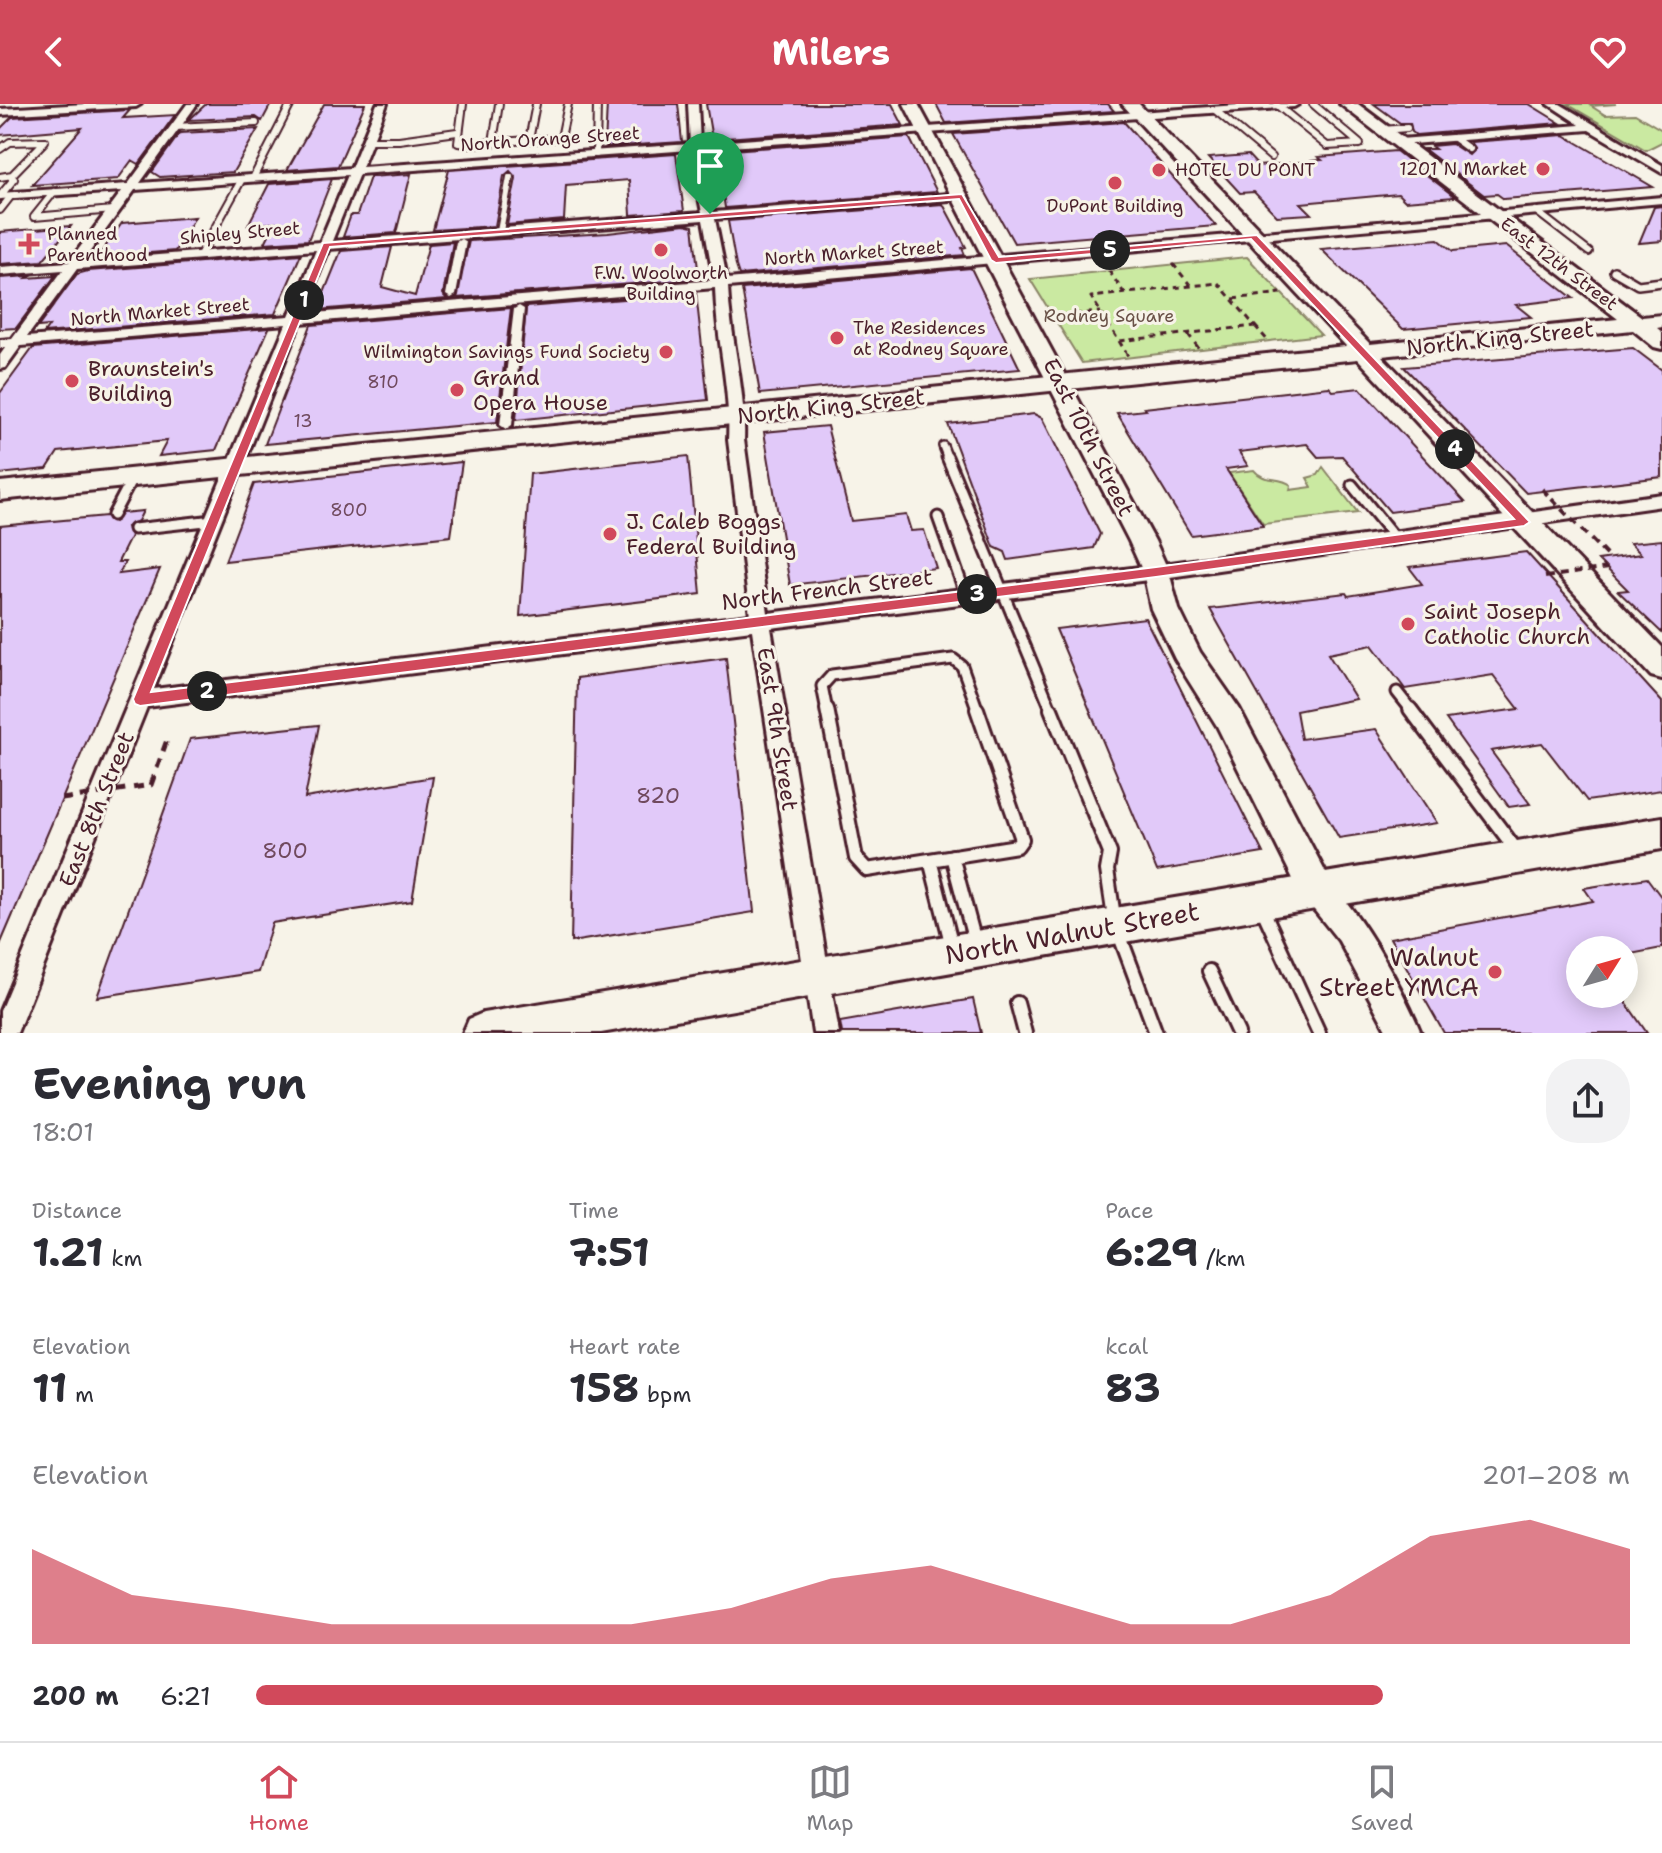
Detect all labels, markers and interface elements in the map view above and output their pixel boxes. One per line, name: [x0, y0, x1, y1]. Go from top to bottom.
text: Milers: [772, 28, 890, 77]
icon: back: [32, 30, 76, 74]
icon: heart: [1586, 30, 1630, 74]
street label: North Orange Street: [460, 121, 641, 157]
pin: [676, 132, 744, 214]
icon: arrive: [688, 144, 732, 188]
place label: 1201 N Market: [1399, 157, 1527, 181]
place label: HOTEL DU PONT: [1175, 158, 1315, 182]
marker: 1201 N Market: [1534, 160, 1552, 178]
marker: HOTEL DU PONT: [1150, 161, 1168, 179]
marker: DuPont Building: [1106, 174, 1124, 192]
place label: DuPont Building: [1047, 194, 1183, 218]
street label: East 12th Street: [1495, 212, 1623, 316]
street label: Shipley Street: [179, 216, 301, 250]
place label: Planned Parenthood: [47, 222, 148, 267]
pin: 5: [1090, 230, 1130, 270]
marker: Planned Parenthood: [18, 233, 40, 255]
street label: North Market Street: [763, 235, 945, 271]
text: 5: [1103, 235, 1117, 264]
marker: F.W. Woolworth Building: [652, 241, 670, 259]
place label: F.W. Woolworth Building: [594, 261, 728, 306]
pin: 1: [284, 280, 324, 320]
text: 1: [299, 285, 309, 314]
street label: North Market Street: [69, 292, 251, 332]
park label: Rodney Square: [1044, 304, 1174, 328]
street label: North King Street: [1405, 314, 1595, 363]
place label: The Residences at Rodney Square: [853, 316, 1009, 361]
marker: The Residences at Rodney Square: [828, 329, 846, 347]
place label: Wilmington Savings Fund Society: [363, 340, 650, 364]
marker: Wilmington Savings Fund Society: [657, 343, 675, 361]
street label: East 10th Street: [1036, 353, 1141, 521]
place label: Braunstein's Building: [88, 354, 214, 408]
place label: Grand Opera House: [473, 363, 608, 417]
house number: 810: [367, 370, 399, 394]
marker: Braunstein's Building: [63, 372, 81, 390]
marker: Grand Opera House: [448, 381, 466, 399]
street label: North King Street: [736, 382, 926, 431]
house number: 13: [293, 409, 313, 433]
pin: 4: [1435, 429, 1475, 469]
text: 4: [1447, 434, 1463, 463]
house number: 800: [330, 498, 368, 522]
place label: J. Caleb Boggs Federal Building: [626, 507, 796, 561]
marker: J. Caleb Boggs Federal Building: [601, 525, 619, 543]
street label: North French Street: [720, 562, 934, 617]
pin: 3: [957, 574, 997, 614]
text: 3: [969, 579, 985, 608]
place label: Saint Joseph Catholic Church: [1424, 597, 1590, 651]
marker: Saint Joseph Catholic Church: [1399, 615, 1417, 633]
street label: East 9th Street: [750, 645, 805, 813]
pin: 2: [187, 671, 227, 711]
text: 2: [199, 676, 215, 705]
street label: East 8th Street: [52, 727, 141, 891]
house number: 820: [636, 781, 680, 810]
house number: 800: [262, 836, 308, 865]
street label: North Walnut Street: [942, 893, 1202, 972]
north arrow: [1566, 936, 1638, 1008]
map controls: [1566, 936, 1638, 1008]
place label: Walnut Street YMCA: [1319, 939, 1479, 1004]
marker: Walnut Street YMCA: [1486, 963, 1504, 981]
text: Evening run: [32, 1054, 306, 1113]
button: share: [1546, 1059, 1630, 1143]
text: 18:01: [32, 1114, 94, 1149]
text: Distance: [32, 1196, 122, 1225]
text: Time: [569, 1196, 619, 1225]
text: Pace: [1105, 1196, 1154, 1225]
text: 1.21: [32, 1225, 104, 1279]
text: 7:51: [569, 1225, 650, 1279]
text: 6:29: [1105, 1225, 1199, 1279]
text: km: [104, 1244, 142, 1273]
text: /km: [1199, 1244, 1246, 1273]
text: Elevation: [32, 1332, 130, 1361]
text: Heart rate: [569, 1332, 681, 1361]
text: kcal: [1105, 1332, 1148, 1361]
text: 11: [32, 1361, 67, 1415]
text: 158: [569, 1361, 640, 1415]
text: 83: [1105, 1361, 1161, 1415]
text: m: [67, 1380, 94, 1409]
text: bpm: [640, 1380, 691, 1409]
text: Elevation: [32, 1457, 148, 1492]
text: 201–208 m: [1481, 1457, 1630, 1492]
text: 200 m: [32, 1678, 119, 1713]
text: 6:21: [160, 1678, 211, 1713]
tab: Home: [249, 1760, 309, 1837]
tab: Map: [806, 1760, 854, 1837]
tab: Saved: [1351, 1760, 1413, 1837]

